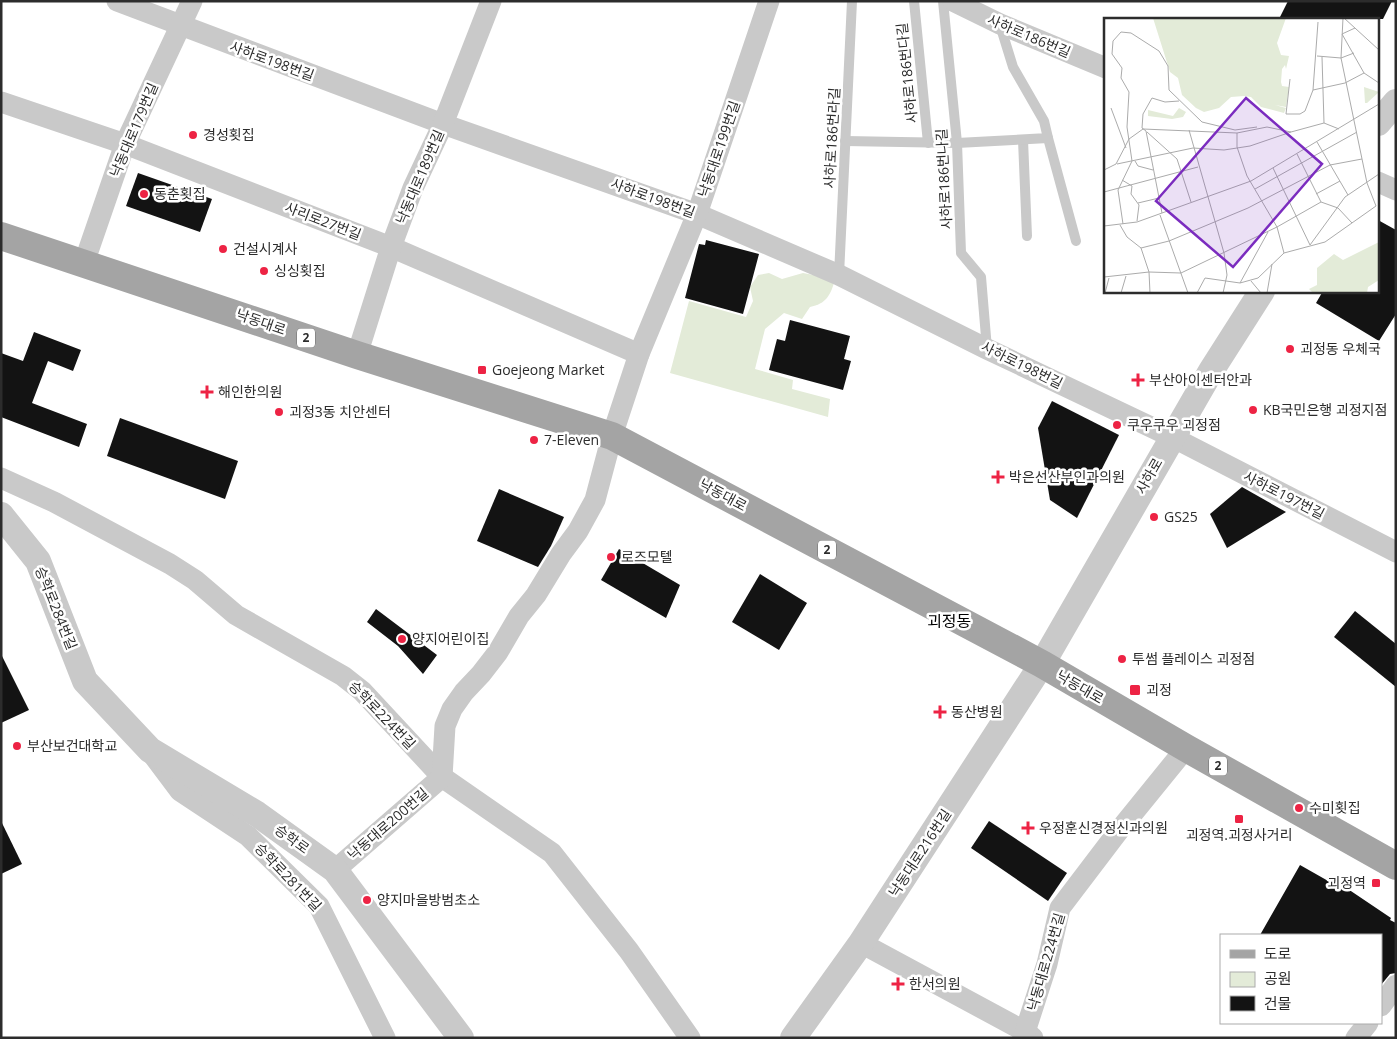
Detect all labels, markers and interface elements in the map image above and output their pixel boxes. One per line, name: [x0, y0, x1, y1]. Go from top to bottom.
street label: 사하로186번길: [985, 10, 1074, 62]
inset map: [1104, 18, 1380, 292]
street label: 사하로186번다길: [892, 22, 921, 124]
street label: 사하로198번길: [227, 36, 317, 85]
street label: 낙동대로179번길: [105, 79, 162, 180]
street label: 사하로186번라길: [819, 87, 844, 189]
street label: 낙동대로199번길: [693, 98, 744, 200]
place label: 경성횟집: [203, 125, 255, 144]
street label: 낙동대로189번길: [391, 126, 448, 227]
street label: 사하로186번나길: [931, 128, 956, 230]
marker: 경성횟집: [187, 129, 199, 141]
street label: 사하로198번길: [608, 173, 698, 222]
place label: 동춘횟집: [154, 184, 206, 203]
marker: 동춘횟집: [138, 188, 150, 200]
street label: 사리로27번길: [282, 197, 364, 244]
place label: 건설시계사: [233, 239, 298, 258]
marker: 건설시계사: [217, 243, 229, 255]
place label: 싱싱횟집: [274, 261, 326, 280]
marker: 싱싱횟집: [258, 265, 270, 277]
street label: 낙동대로: [234, 304, 289, 339]
road number: 2: [297, 328, 315, 348]
street label: 사하로198번길: [978, 337, 1066, 392]
place label: 괴정동 우체국: [1300, 339, 1381, 358]
marker: 괴정동 우체국: [1284, 343, 1296, 355]
place label: Goejeong Market: [492, 360, 604, 379]
marker: Goejeong Market: [476, 364, 488, 376]
place label: 부산아이센터안과: [1149, 370, 1252, 389]
marker: 부산아이센터안과: [1131, 373, 1145, 387]
place label: 해인한의원: [218, 382, 282, 401]
marker: 해인한의원: [200, 385, 214, 399]
place label: KB국민은행 괴정지점: [1263, 400, 1387, 419]
place label: 괴정3동 치안센터: [289, 402, 391, 421]
marker: KB국민은행 괴정지점: [1247, 404, 1259, 416]
marker: 괴정3동 치안센터: [273, 406, 285, 418]
place label: 쿠우쿠우 괴정점: [1127, 415, 1221, 434]
marker: 쿠우쿠우 괴정점: [1111, 419, 1123, 431]
place label: 7-Eleven: [544, 430, 599, 449]
marker: 7-Eleven: [528, 434, 540, 446]
street label: 사하로: [1131, 454, 1167, 497]
street label: 사하로197번길: [1241, 466, 1328, 523]
place label: 박은선산부인과의원: [1009, 467, 1125, 486]
marker: 박은선산부인과의원: [991, 470, 1005, 484]
street label: 낙동대로: [696, 474, 751, 515]
place label: GS25: [1164, 507, 1198, 526]
marker: GS25: [1148, 511, 1160, 523]
road number: 2: [818, 540, 836, 560]
place label: 로즈모텔: [621, 547, 673, 566]
marker: 로즈모텔: [605, 551, 617, 563]
street label: 승학로284번길: [31, 563, 82, 652]
district label: 괴정동: [927, 610, 971, 632]
place label: 양지어린이집: [412, 629, 489, 648]
marker: 양지어린이집: [396, 633, 408, 645]
place label: 투썸 플레이스 괴정점: [1132, 649, 1255, 668]
marker: 투썸 플레이스 괴정점: [1116, 653, 1128, 665]
street label: 낙동대로: [1053, 665, 1107, 708]
street label: 승학로224번길: [345, 676, 420, 753]
place label: 괴정: [1146, 680, 1172, 699]
marker: 괴정: [1128, 683, 1142, 697]
place label: 동산병원: [951, 702, 1003, 721]
marker: 동산병원: [933, 705, 947, 719]
place label: 부산보건대학교: [27, 736, 117, 755]
marker: 부산보건대학교: [11, 740, 23, 752]
road number: 2: [1209, 756, 1227, 776]
street label: 낙동대로200번길: [343, 783, 432, 864]
place label: 수미횟집: [1309, 798, 1361, 817]
marker: 수미횟집: [1293, 802, 1305, 814]
street label: 낙동대로216번길: [884, 805, 955, 900]
marker: 괴정역.괴정사거리: [1233, 813, 1245, 825]
place label: 우정훈신경정신과의원: [1039, 818, 1168, 837]
street label: 승학로: [271, 820, 314, 858]
marker: 우정훈신경정신과의원: [1021, 821, 1035, 835]
place label: 괴정역.괴정사거리: [1186, 825, 1292, 844]
street label: 승학로281번길: [251, 838, 326, 915]
place label: 괴정역: [1327, 873, 1366, 892]
marker: 괴정역: [1370, 877, 1382, 889]
place label: 양지마을방범초소: [377, 890, 480, 909]
marker: 양지마을방범초소: [361, 894, 373, 906]
street label: 낙동대로224번길: [1022, 911, 1069, 1013]
legend: [1220, 934, 1382, 1024]
text: 도로: [1264, 943, 1292, 963]
text: 공원: [1264, 968, 1292, 988]
place label: 한서의원: [909, 974, 961, 993]
marker: 한서의원: [891, 977, 905, 991]
text: 건물: [1264, 993, 1292, 1013]

